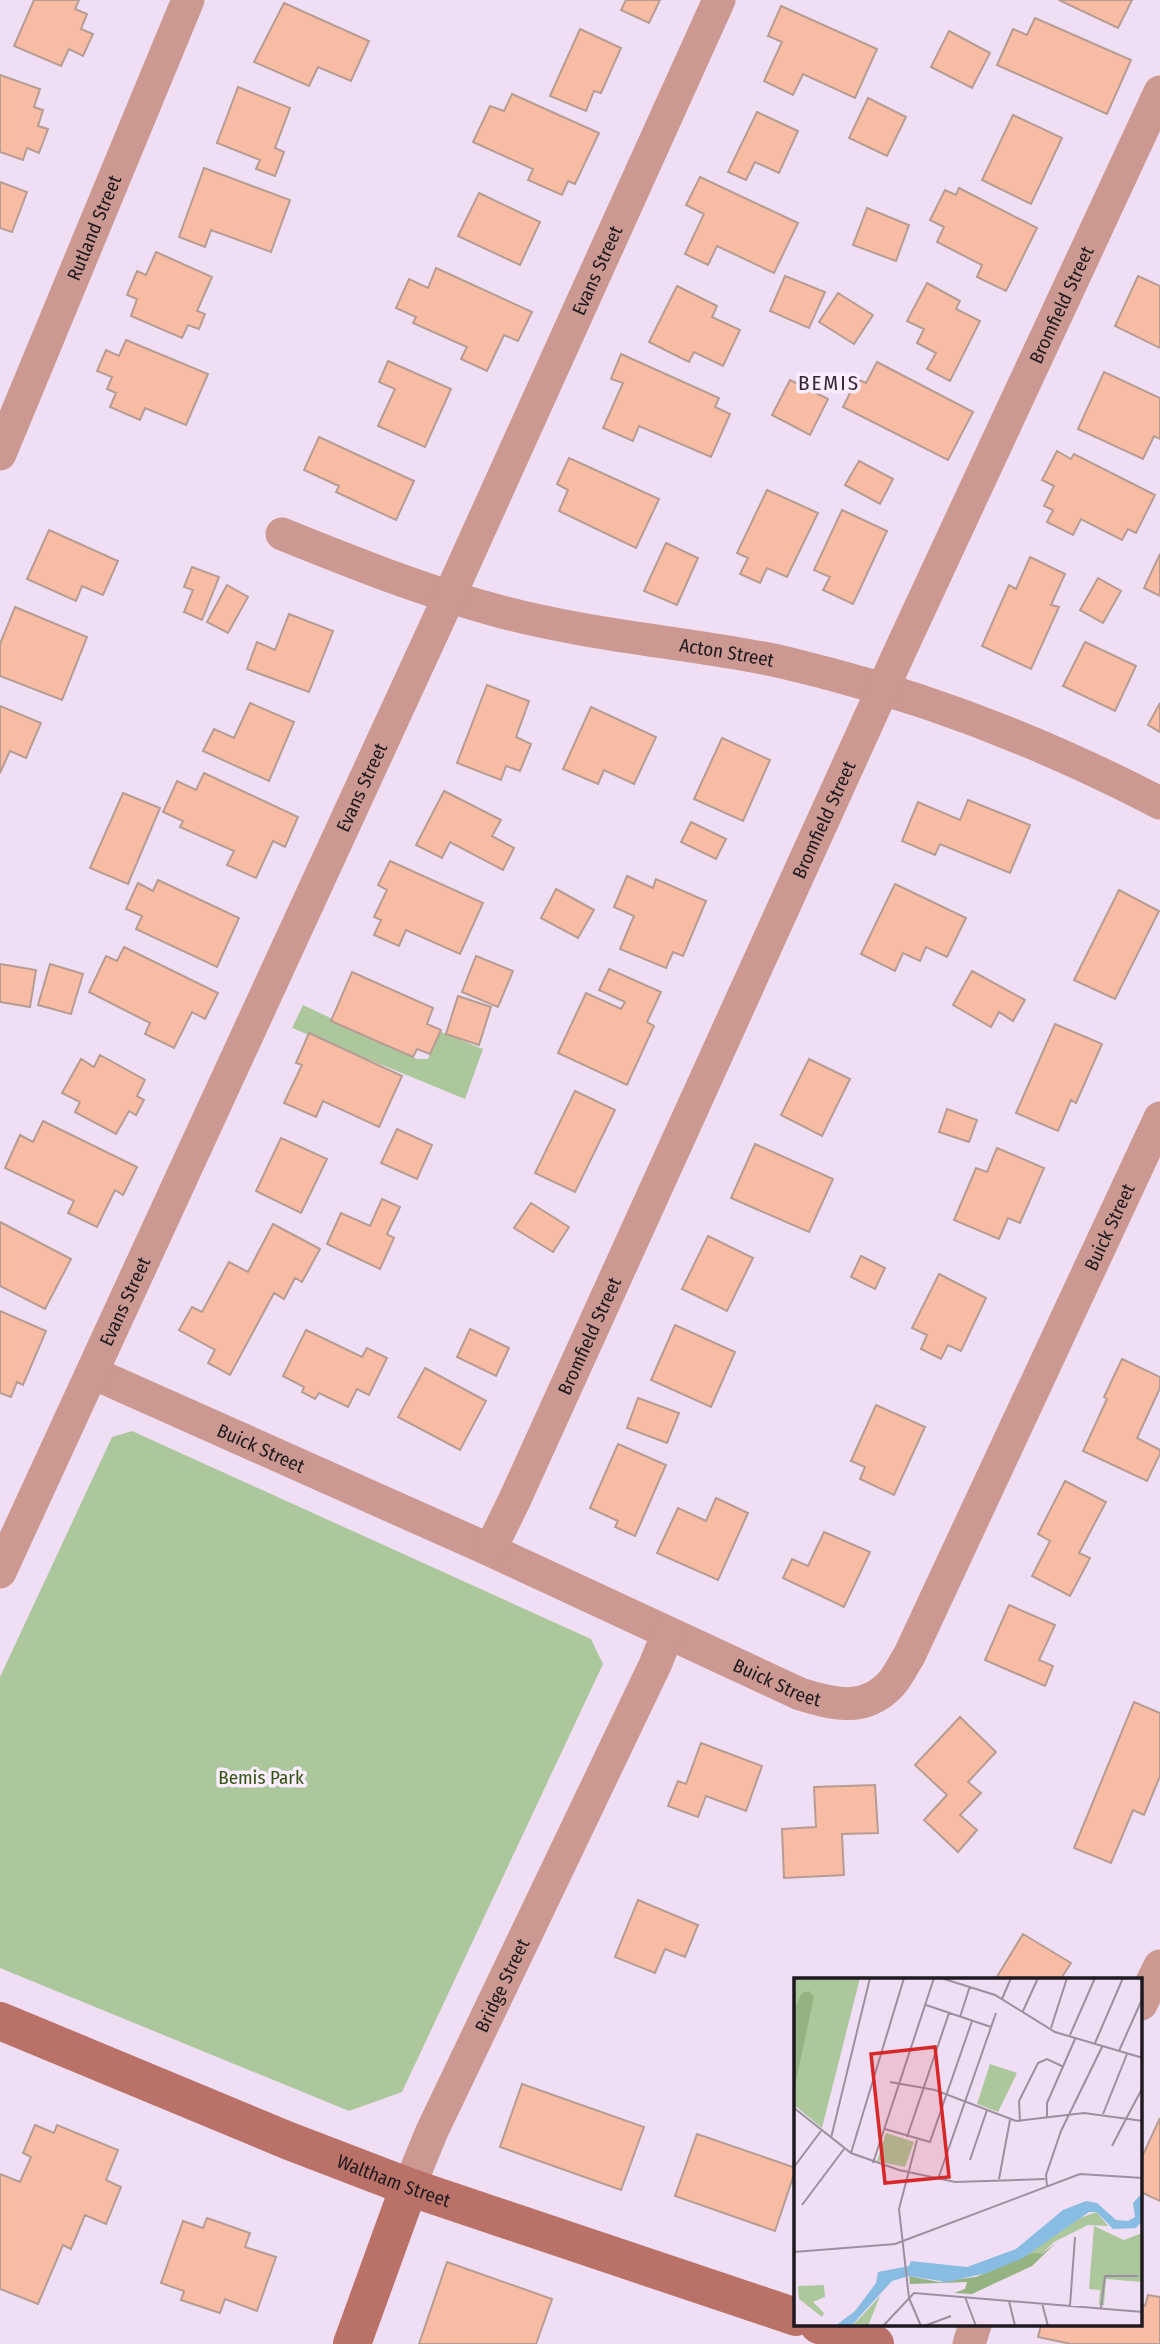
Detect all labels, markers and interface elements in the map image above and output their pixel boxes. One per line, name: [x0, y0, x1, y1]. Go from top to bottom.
street label: Rutland Street: [62, 171, 127, 284]
street label: Evans Street: [567, 222, 628, 319]
street label: Bromfield Street: [1024, 242, 1099, 367]
district label: BEMIS: [798, 370, 860, 396]
street label: Acton Street: [678, 634, 777, 672]
street label: Evans Street: [331, 739, 393, 836]
street label: Bromfield Street: [787, 757, 861, 882]
street label: Buick Street: [1079, 1179, 1140, 1274]
street label: Evans Street: [95, 1253, 156, 1350]
street label: Bromfield Street: [553, 1273, 627, 1399]
street label: Buick Street: [214, 1419, 309, 1478]
street label: Buick Street: [729, 1654, 824, 1712]
park label: Bemis Park: [218, 1766, 304, 1789]
street label: Bridge Street: [470, 1934, 535, 2036]
inset map: [794, 1978, 1142, 2326]
street label: Waltham Street: [334, 2150, 454, 2212]

